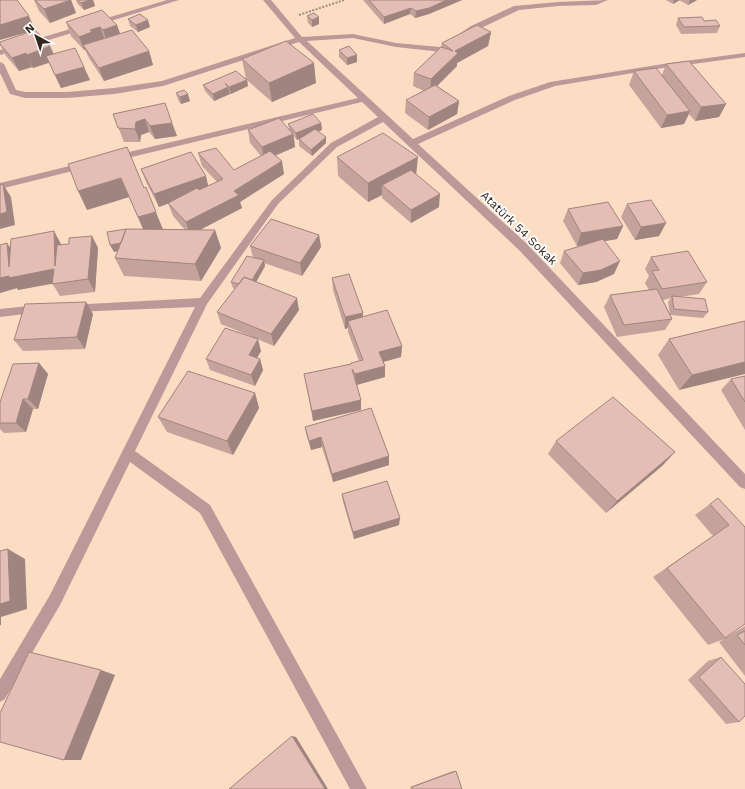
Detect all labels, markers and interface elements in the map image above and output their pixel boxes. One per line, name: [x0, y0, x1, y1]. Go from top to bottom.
north arrow: [16, 16, 56, 56]
text: N: [23, 21, 37, 36]
street label: Atatürk 54 Sokak: [478, 188, 560, 268]

